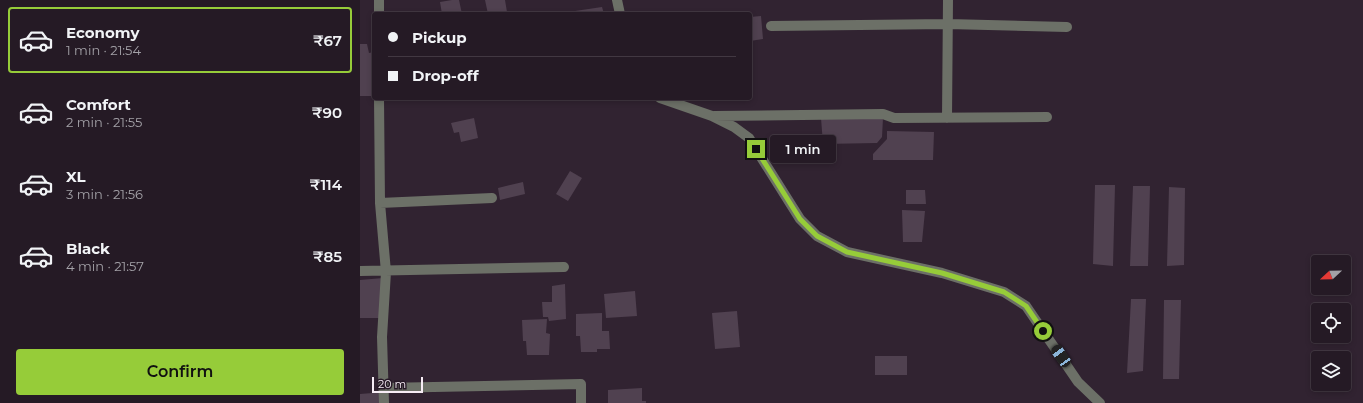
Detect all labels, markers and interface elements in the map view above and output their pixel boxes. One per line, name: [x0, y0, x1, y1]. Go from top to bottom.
icon: car: [18, 22, 54, 58]
text: Economy: [66, 23, 139, 42]
text: Pickup: [412, 28, 467, 47]
text: ₹67: [313, 31, 342, 50]
text: 1 min · 21:54: [66, 42, 141, 58]
text: Drop-off: [412, 66, 479, 85]
icon: car: [18, 94, 54, 130]
text: Comfort: [66, 95, 131, 114]
text: ₹90: [312, 103, 342, 122]
text: 2 min · 21:55: [66, 114, 142, 130]
callout: 1 min: [770, 135, 836, 163]
route end: [747, 140, 765, 158]
text: 1 min: [786, 141, 820, 157]
icon: car: [18, 166, 54, 202]
text: XL: [66, 167, 85, 186]
text: ₹114: [309, 175, 342, 194]
text: 3 min · 21:56: [66, 186, 143, 202]
icon: car: [18, 238, 54, 274]
text: Black: [66, 239, 110, 258]
text: ₹85: [313, 247, 342, 266]
north arrow: [1311, 255, 1351, 295]
map controls: [1311, 255, 1351, 391]
text: 4 min · 21:57: [66, 258, 144, 274]
button: locate: [1311, 303, 1351, 343]
route start: [1034, 322, 1052, 340]
car: [1049, 343, 1073, 369]
button: Confirm: [16, 349, 344, 395]
button: layers: [1311, 351, 1351, 391]
scale bar: [372, 375, 423, 394]
text: 20 m: [378, 377, 406, 391]

